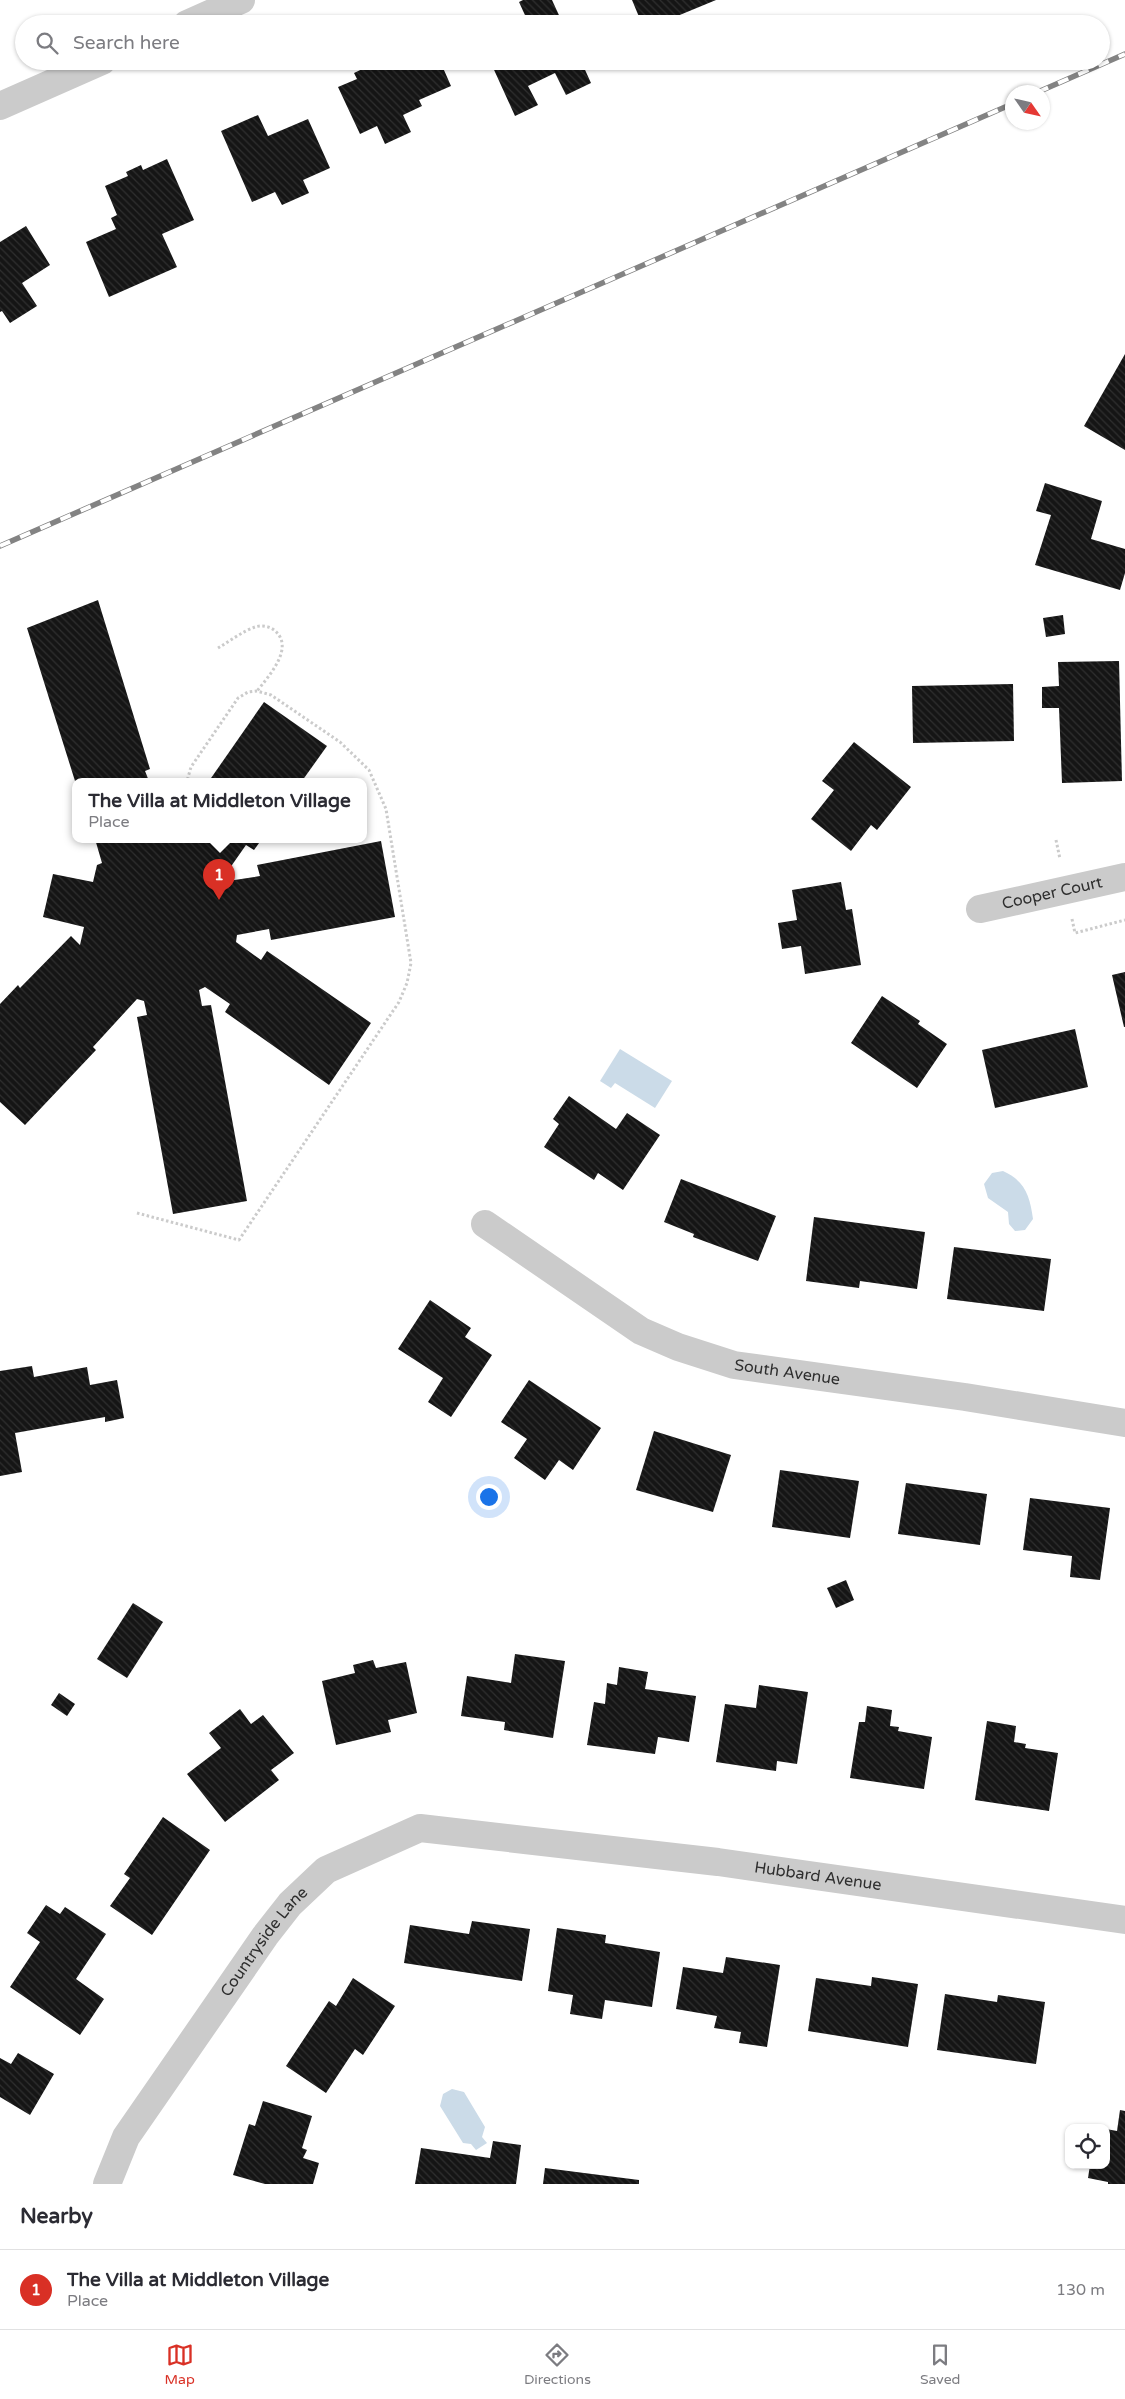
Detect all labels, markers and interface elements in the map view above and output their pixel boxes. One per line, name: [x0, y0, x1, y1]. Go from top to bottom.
search box: [15, 15, 1110, 70]
icon: search: [33, 29, 61, 57]
text: Search here: [73, 32, 180, 54]
north arrow: [1005, 85, 1050, 130]
popup: [72, 778, 367, 843]
text: The Villa at Middleton Village: [88, 790, 351, 812]
text: Place: [88, 812, 129, 832]
pin: 1: [203, 859, 235, 900]
street label: Cooper Court: [1000, 872, 1104, 914]
street label: South Avenue: [733, 1355, 841, 1390]
your location: [476, 1484, 502, 1510]
street label: Hubbard Avenue: [753, 1857, 883, 1895]
street label: Countryside Lane: [216, 1882, 312, 2000]
map controls: [1065, 2124, 1110, 2169]
button: locate: [1065, 2124, 1110, 2169]
text: Nearby: [20, 2204, 93, 2229]
text: The Villa at Middleton Village: [67, 2269, 329, 2291]
text: 1: [31, 2280, 41, 2300]
text: 130 m: [1056, 2280, 1105, 2300]
text: Place: [67, 2291, 108, 2311]
tab: Map: [165, 2341, 195, 2388]
tab: Directions: [524, 2341, 591, 2388]
tab: Saved: [920, 2341, 960, 2388]

